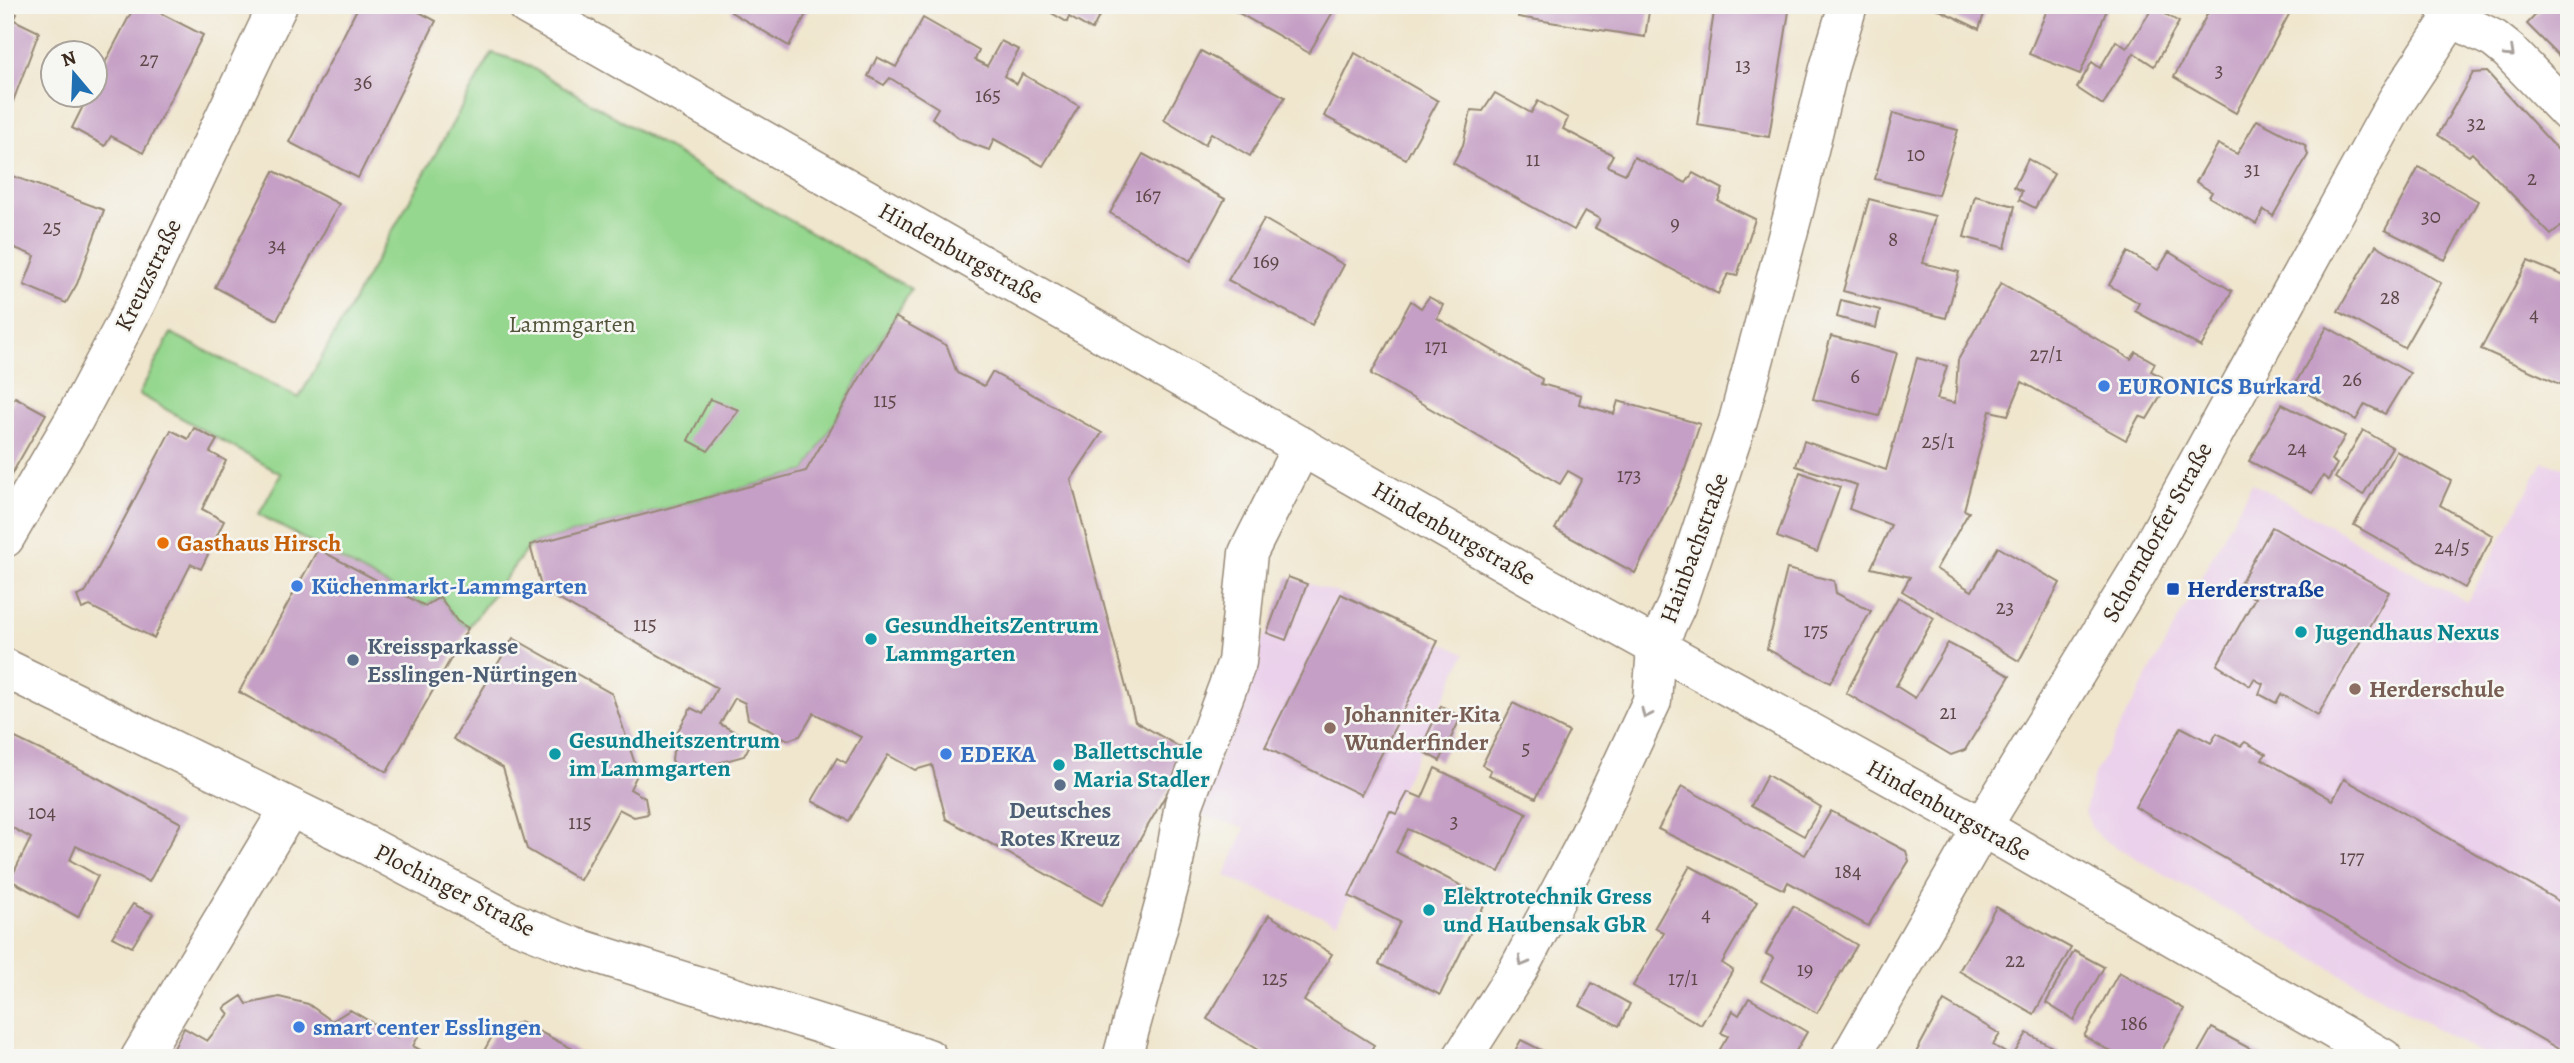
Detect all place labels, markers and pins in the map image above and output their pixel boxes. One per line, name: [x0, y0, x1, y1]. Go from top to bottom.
place label: EURONICS Burkard: [2118, 370, 2322, 402]
marker: EURONICS Burkard: [2096, 378, 2112, 394]
place label: Gasthaus Hirsch: [177, 527, 341, 559]
marker: Gasthaus Hirsch: [155, 535, 171, 551]
place label: Küchenmarkt-Lammgarten: [311, 570, 588, 602]
place label: Herderstraße: [2187, 573, 2324, 605]
marker: Küchenmarkt-Lammgarten: [289, 578, 305, 594]
marker: Herderstraße: [2165, 581, 2181, 597]
place label: GesundheitsZentrum Lammgarten: [885, 609, 1099, 669]
place label: Jugendhaus Nexus: [2315, 616, 2499, 648]
marker: Jugendhaus Nexus: [2293, 624, 2309, 640]
place label: Kreissparkasse Esslingen-Nürtingen: [367, 630, 578, 690]
marker: GesundheitsZentrum Lammgarten: [863, 631, 879, 647]
marker: Kreissparkasse Esslingen-Nürtingen: [345, 652, 361, 668]
place label: Herderschule: [2369, 673, 2505, 705]
marker: Herderschule: [2347, 681, 2363, 697]
place label: Johanniter-Kita Wunderfinder: [1343, 698, 1501, 758]
marker: Johanniter-Kita Wunderfinder: [1322, 720, 1338, 736]
place label: Gesundheitszentrum im Lammgarten: [569, 724, 780, 784]
place label: Ballettschule Maria Stadler: [1073, 735, 1210, 795]
place label: EDEKA: [960, 738, 1037, 770]
marker: Gesundheitszentrum im Lammgarten: [547, 746, 563, 762]
marker: EDEKA: [938, 746, 954, 762]
marker: Ballettschule Maria Stadler: [1051, 757, 1067, 773]
marker: Deutsches Rotes Kreuz: [1052, 777, 1068, 793]
place label: Deutsches Rotes Kreuz: [1000, 794, 1120, 854]
place label: Elektrotechnik Gress und Haubensak GbR: [1443, 880, 1652, 940]
marker: Elektrotechnik Gress und Haubensak GbR: [1421, 902, 1437, 918]
place label: smart center Esslingen: [313, 1011, 542, 1043]
marker: smart center Esslingen: [291, 1019, 307, 1035]

